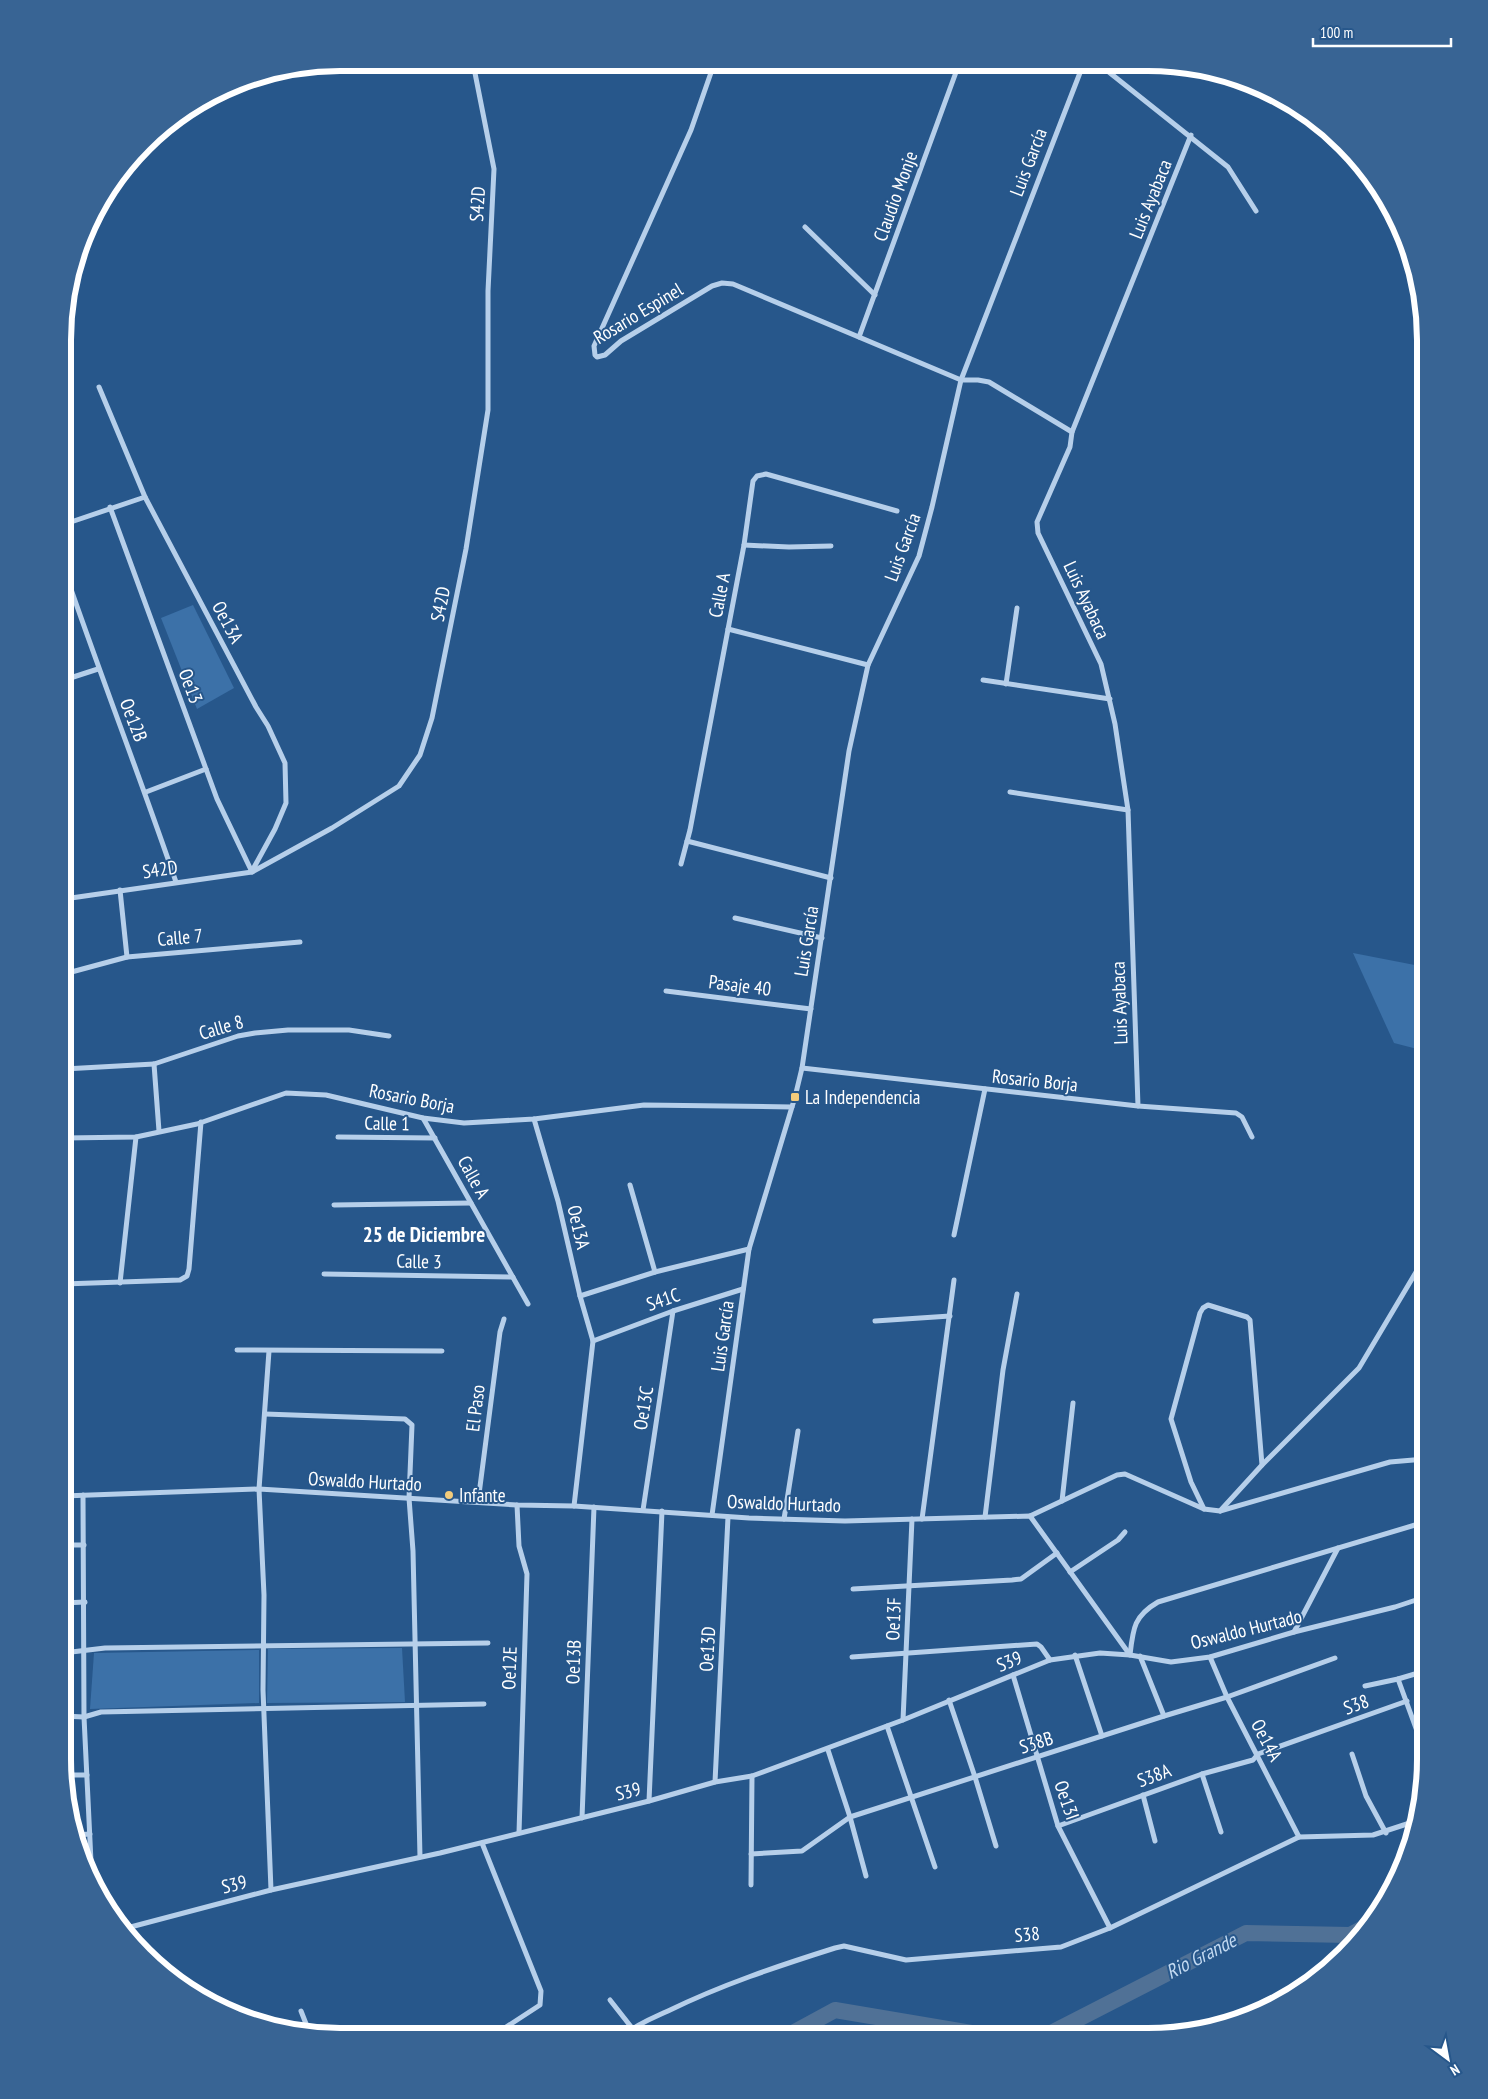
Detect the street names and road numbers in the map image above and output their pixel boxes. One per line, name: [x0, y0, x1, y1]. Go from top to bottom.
street label: Luis García: [1004, 125, 1052, 199]
street label: Claudio Monje: [868, 148, 922, 244]
street label: Luis Ayabaca: [1123, 156, 1177, 242]
street label: S42D: [464, 186, 490, 222]
street label: Rosario Espinel: [589, 277, 687, 349]
street label: Luis García: [879, 509, 925, 585]
street label: Luis Ayabaca: [1059, 557, 1115, 643]
street label: Calle A: [703, 570, 735, 620]
street label: S42D: [425, 584, 455, 624]
street label: Oe13A: [207, 597, 249, 647]
street label: Oe13: [173, 665, 209, 707]
street label: Oe12B: [115, 695, 153, 745]
street label: S42D: [141, 855, 179, 883]
street label: Luis García: [789, 904, 823, 978]
street label: Calle 7: [156, 923, 204, 951]
street label: Luis Ayabaca: [1106, 961, 1132, 1045]
street label: Pasaje 40: [707, 969, 773, 1001]
street label: Calle 8: [196, 1009, 246, 1045]
street label: Rosario Borja: [991, 1064, 1079, 1096]
street label: Rosario Borja: [367, 1078, 457, 1118]
street label: Calle 1: [364, 1111, 410, 1135]
street label: Calle A: [453, 1151, 495, 1203]
street label: Oe13A: [562, 1203, 596, 1251]
street label: Calle 3: [396, 1249, 442, 1273]
street label: S41C: [643, 1282, 683, 1316]
street label: Luis García: [705, 1299, 739, 1373]
street label: El Paso: [460, 1383, 490, 1433]
street label: Oe13C: [628, 1384, 658, 1432]
street label: Oswaldo Hurtado: [307, 1466, 423, 1496]
street label: Oswaldo Hurtado: [727, 1489, 841, 1517]
street label: Oe13F: [880, 1597, 906, 1641]
street label: Oswaldo Hurtado: [1188, 1604, 1304, 1654]
street label: Oe13D: [694, 1626, 720, 1672]
street label: Oe13B: [560, 1639, 586, 1685]
street label: S39: [993, 1645, 1025, 1677]
street label: Oe12E: [496, 1646, 522, 1690]
street label: S38: [1340, 1688, 1372, 1720]
street label: Oe14A: [1246, 1715, 1288, 1765]
street label: S38B: [1016, 1725, 1056, 1759]
street label: S38A: [1134, 1758, 1174, 1792]
street label: S39: [613, 1776, 643, 1806]
street label: Oe13I: [1049, 1777, 1085, 1823]
street label: S39: [219, 1869, 249, 1899]
street label: S38: [1013, 1921, 1041, 1947]

